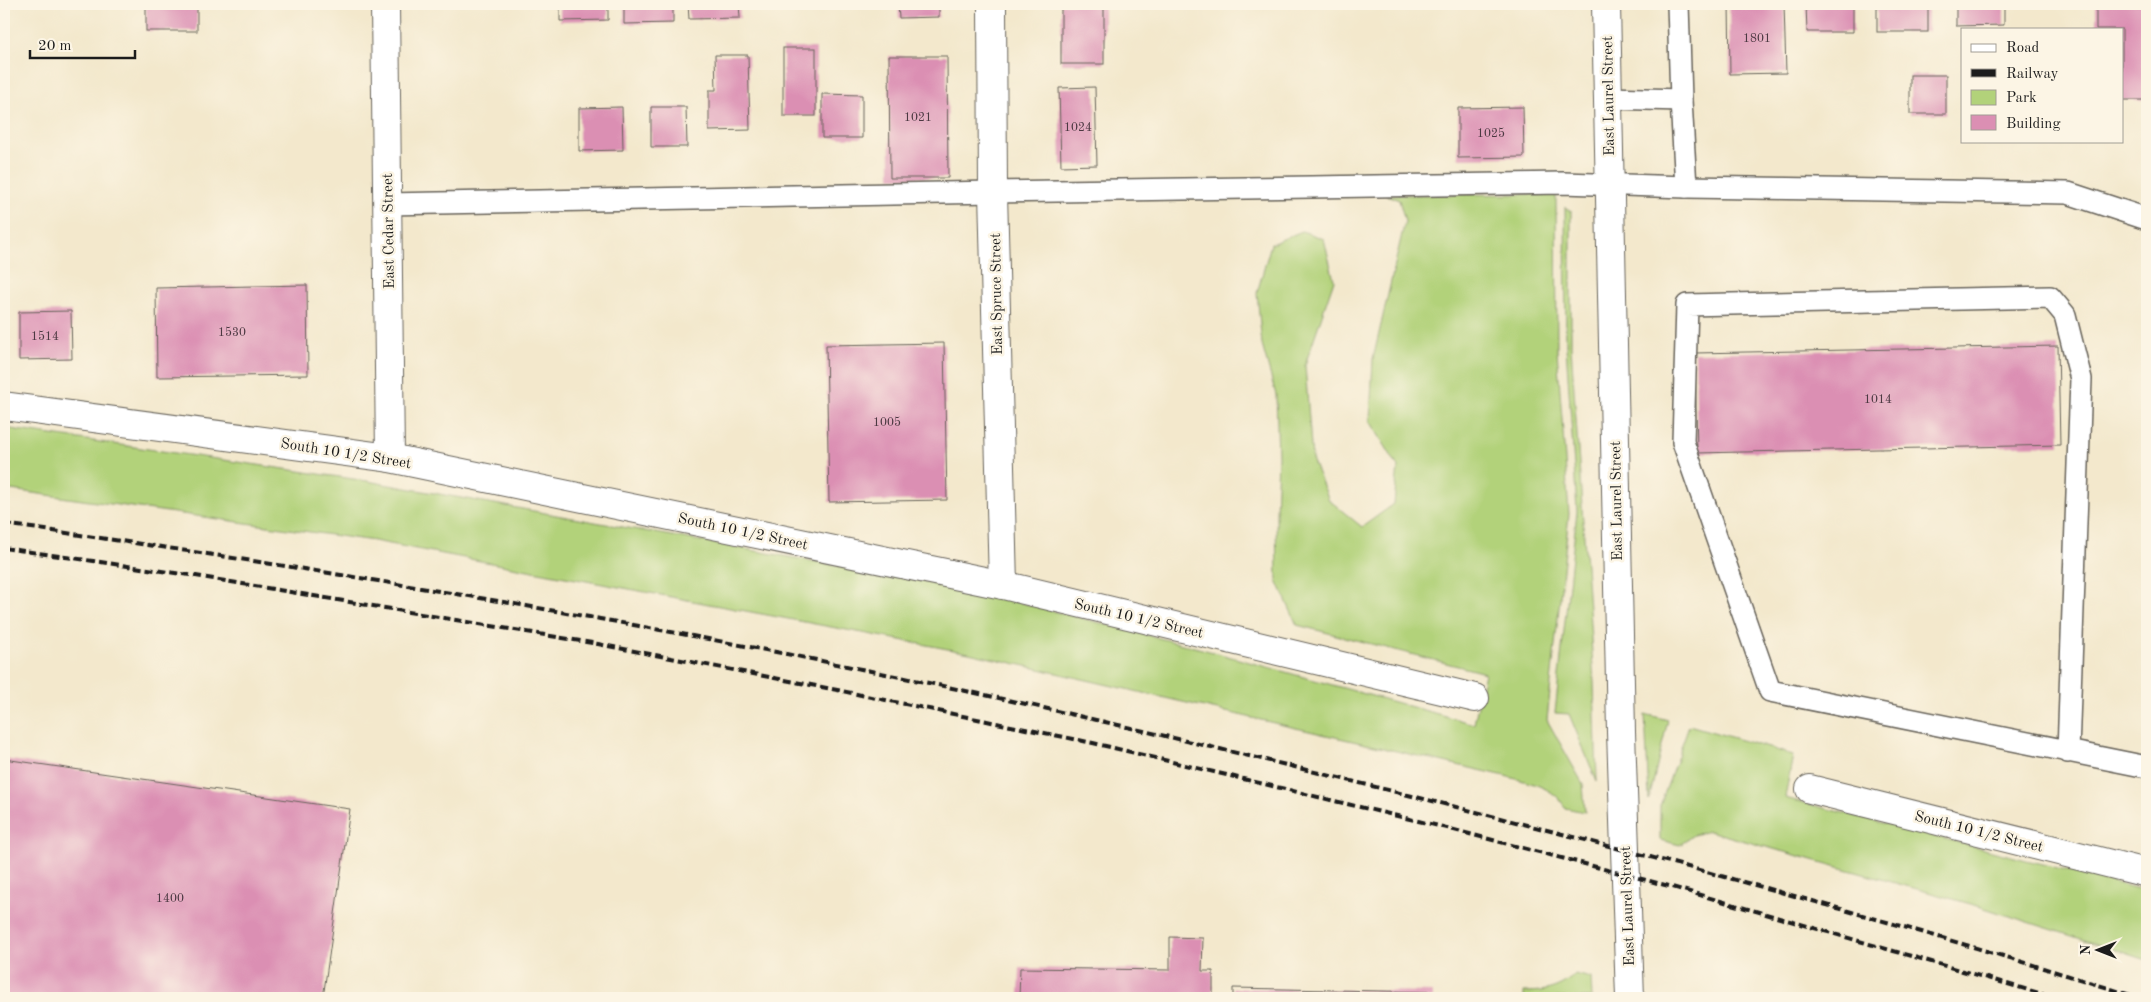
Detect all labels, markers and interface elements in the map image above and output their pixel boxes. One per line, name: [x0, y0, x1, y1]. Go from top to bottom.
scale bar: [30, 28, 135, 60]
legend: [1961, 28, 2124, 142]
house number: 1801: [1743, 33, 1771, 45]
street label: East Laurel Street: [1601, 36, 1618, 156]
text: 20 m: [38, 39, 72, 54]
text: Road: [2006, 41, 2040, 56]
text: Railway: [2006, 67, 2059, 82]
text: Park: [2006, 91, 2037, 106]
house number: 1021: [904, 112, 932, 124]
text: Building: [2006, 117, 2061, 132]
house number: 1024: [1064, 122, 1092, 134]
house number: 1025: [1477, 127, 1505, 140]
street label: East Cedar Street: [381, 173, 398, 289]
street label: East Spruce Street: [989, 233, 1006, 355]
house number: 1530: [218, 326, 246, 339]
house number: 1514: [31, 330, 59, 343]
house number: 1014: [1864, 394, 1892, 406]
house number: 1005: [873, 416, 901, 429]
street label: South 10 1/2 Street: [279, 437, 412, 472]
street label: East Laurel Street: [1609, 441, 1626, 561]
street label: South 10 1/2 Street: [677, 511, 809, 554]
street label: South 10 1/2 Street: [1073, 597, 1205, 642]
street label: South 10 1/2 Street: [1913, 809, 2045, 856]
street label: East Laurel Street: [1619, 846, 1638, 966]
house number: 1400: [156, 893, 184, 905]
north arrow: [2074, 924, 2124, 974]
text: N: [2079, 944, 2093, 955]

